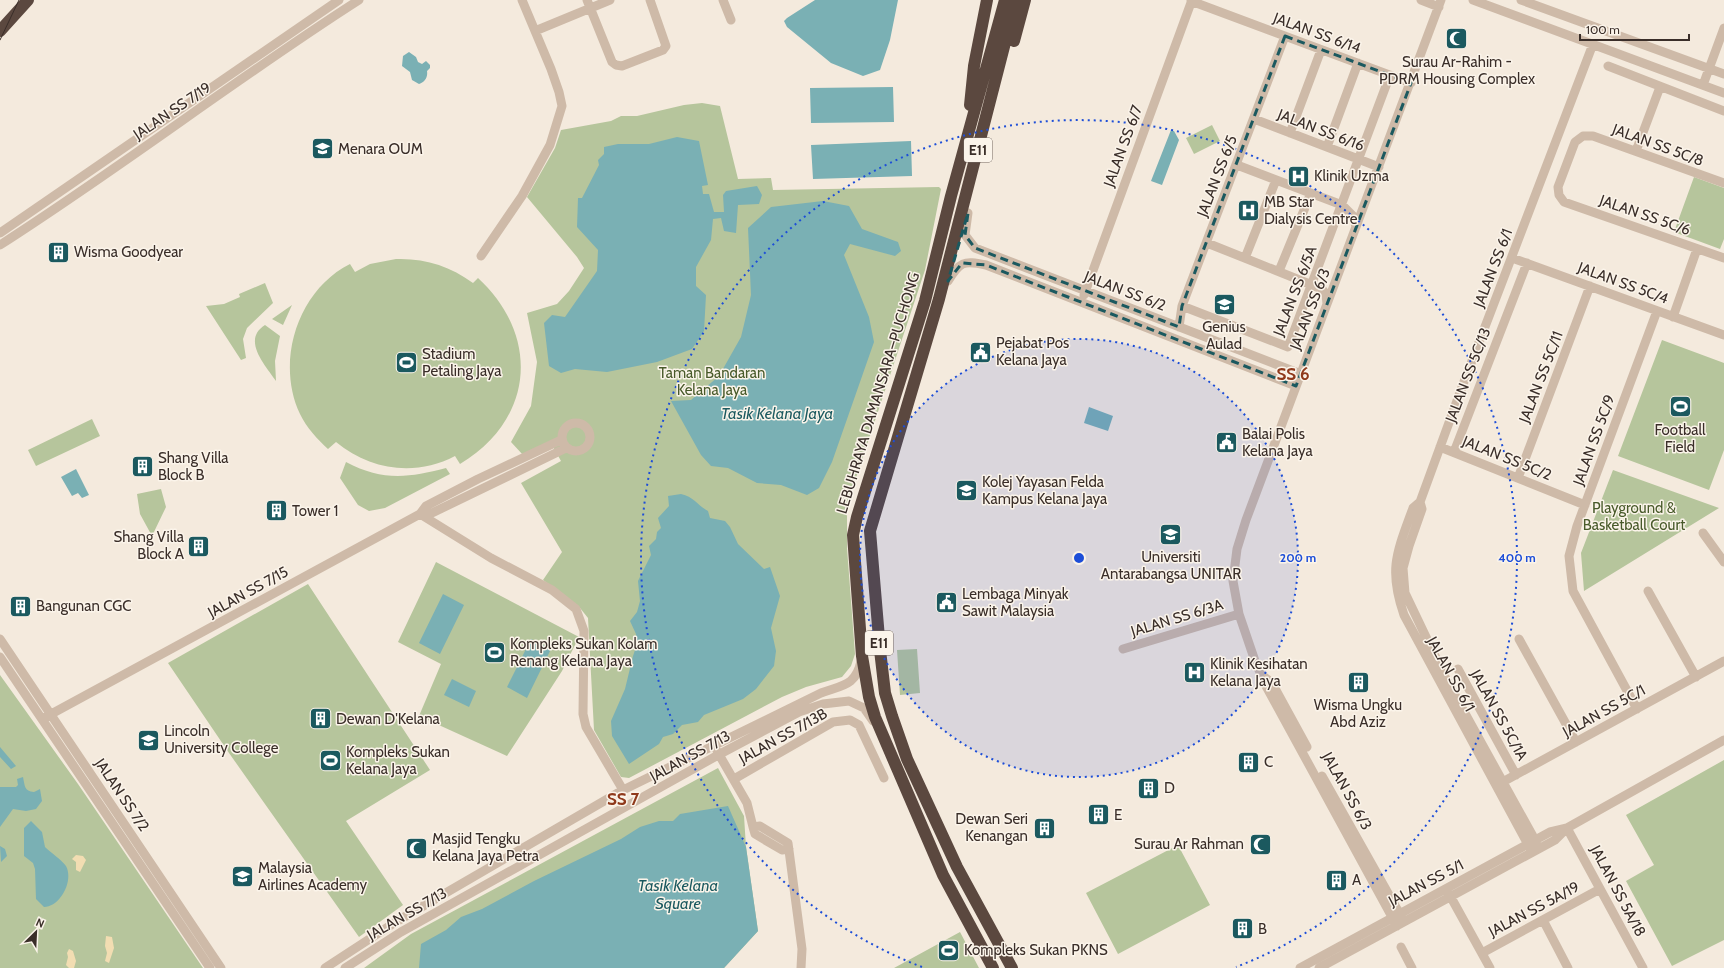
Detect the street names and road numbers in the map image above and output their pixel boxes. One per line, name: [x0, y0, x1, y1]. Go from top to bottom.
street label: JALAN SS 6/14: [1270, 9, 1363, 57]
street label: JALAN SS 7/19: [129, 78, 214, 144]
street label: JALAN SS 6/7: [1100, 102, 1146, 190]
street label: JALAN SS 6/16: [1274, 105, 1367, 155]
street label: JALAN SS 5C/8: [1609, 120, 1706, 170]
street label: JALAN SS 6/5: [1193, 133, 1241, 220]
road number: E11: [964, 138, 992, 162]
street label: JALAN SS 5C/6: [1596, 191, 1693, 239]
street label: JALAN SS 6/1: [1469, 226, 1516, 311]
street label: JALAN SS 6/5A: [1269, 243, 1321, 340]
street label: JALAN SS 5C/4: [1574, 258, 1671, 308]
street label: JALAN SS 6/3: [1286, 266, 1334, 353]
street label: JALAN SS 6/2: [1081, 267, 1168, 315]
street label: LEBUHRAYA DAMANSARA–PUCHONG: [833, 270, 923, 516]
street label: JALAN SS 5C/13: [1441, 325, 1494, 426]
street label: JALAN SS 5C/11: [1515, 329, 1567, 426]
street label: JALAN SS 5C/9: [1569, 392, 1619, 489]
street label: JALAN SS 5C/2: [1459, 432, 1554, 484]
street label: JALAN SS 7/15: [204, 563, 291, 622]
street label: JALAN SS 6/3A: [1128, 595, 1226, 641]
road number: E11: [865, 631, 893, 655]
street label: JALAN SS 6/1: [1423, 633, 1479, 715]
street label: JALAN SS 5C/1A: [1466, 666, 1532, 764]
street label: JALAN SS 5C/1: [1559, 681, 1648, 742]
street label: JALAN SS 7/13B: [735, 704, 830, 768]
street label: JALAN SS 7/13: [646, 727, 733, 786]
street label: JALAN SS 6/3: [1318, 748, 1376, 833]
street label: JALAN SS 7/2: [90, 754, 153, 835]
street label: JALAN SS 5A/18: [1586, 841, 1650, 940]
street label: JALAN SS 5/1: [1384, 856, 1467, 911]
street label: JALAN SS 5A/19: [1485, 878, 1582, 941]
street label: JALAN SS 7/13: [363, 884, 450, 945]

